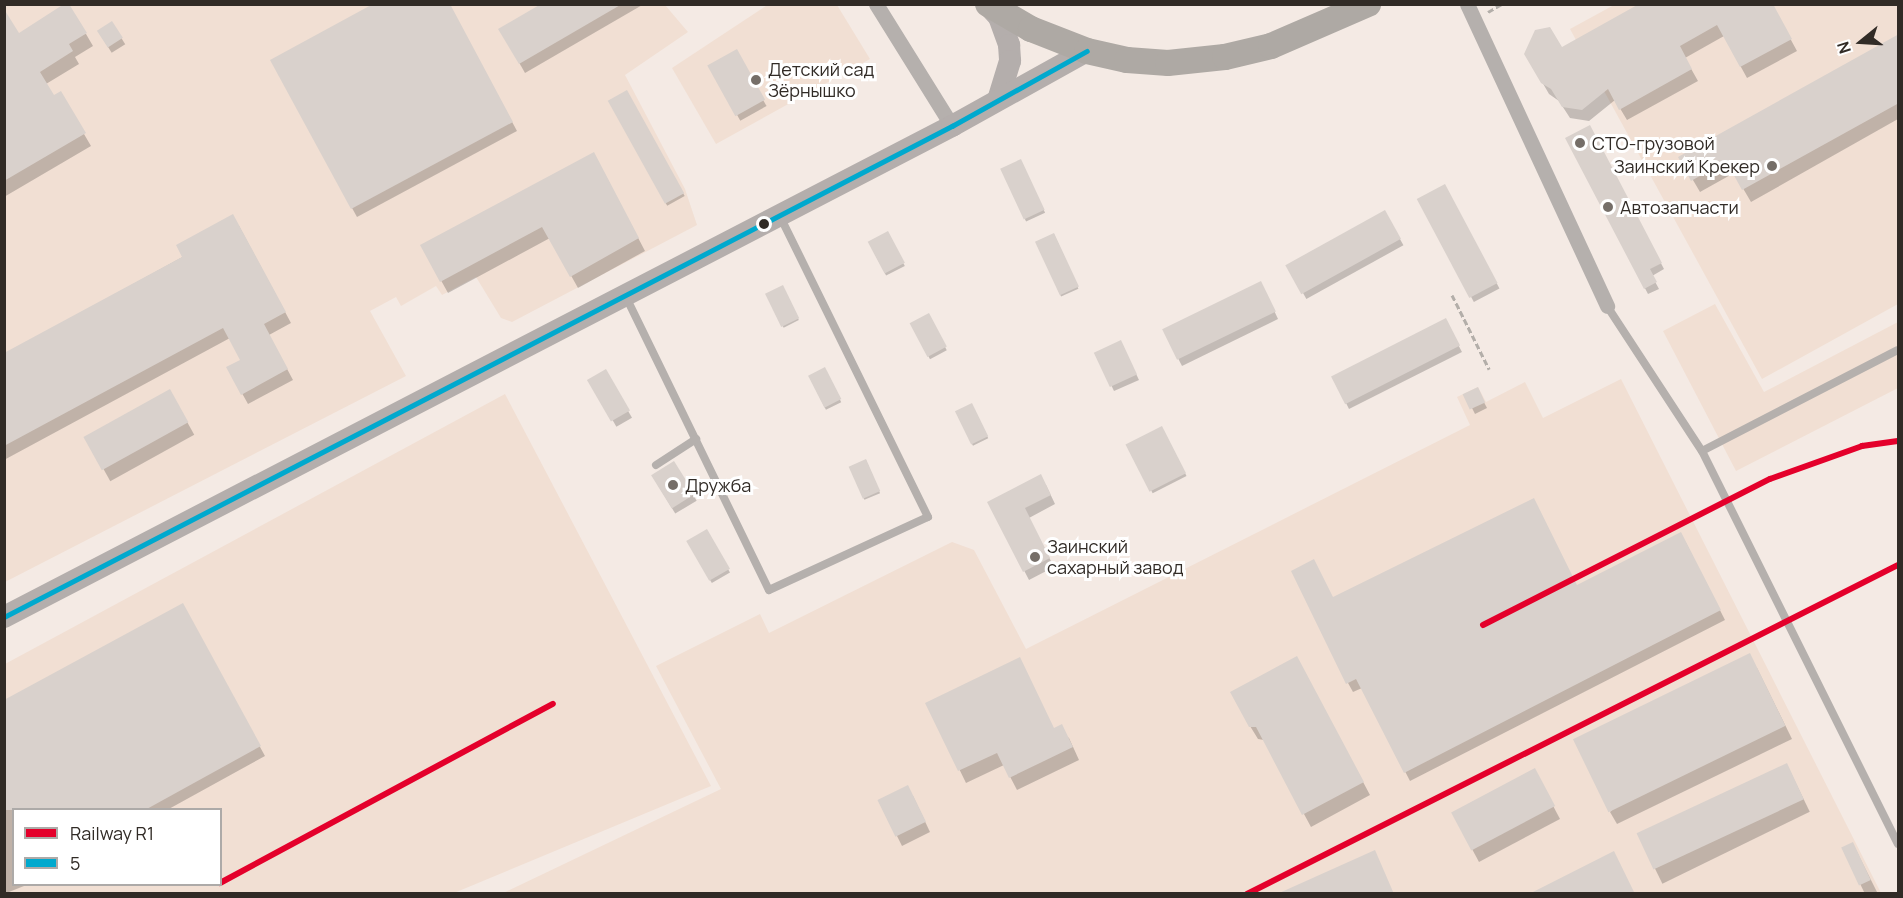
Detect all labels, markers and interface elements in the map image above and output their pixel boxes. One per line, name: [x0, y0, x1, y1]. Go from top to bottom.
north arrow: [1831, 12, 1891, 72]
text: N: [1832, 39, 1856, 56]
place label: Детский сад Зёрнышко: [768, 59, 874, 101]
marker: Детский сад Зёрнышко: [749, 73, 763, 87]
place label: СТО-грузовой: [1592, 132, 1715, 154]
marker: СТО-грузовой: [1573, 136, 1587, 150]
place label: Заинский Крекер: [1614, 155, 1760, 177]
marker: Заинский Крекер: [1765, 159, 1779, 173]
place label: Автозапчасти: [1620, 196, 1739, 218]
marker: Автозапчасти: [1601, 200, 1615, 214]
unlabelled marker: [758, 218, 770, 230]
place label: Дружба: [685, 474, 751, 496]
marker: Дружба: [666, 478, 680, 492]
place label: Заинский сахарный завод: [1047, 536, 1183, 578]
marker: Заинский сахарный завод: [1028, 550, 1042, 564]
legend: [12, 808, 222, 886]
text: Railway R1: [70, 821, 154, 845]
text: 5: [70, 851, 80, 875]

